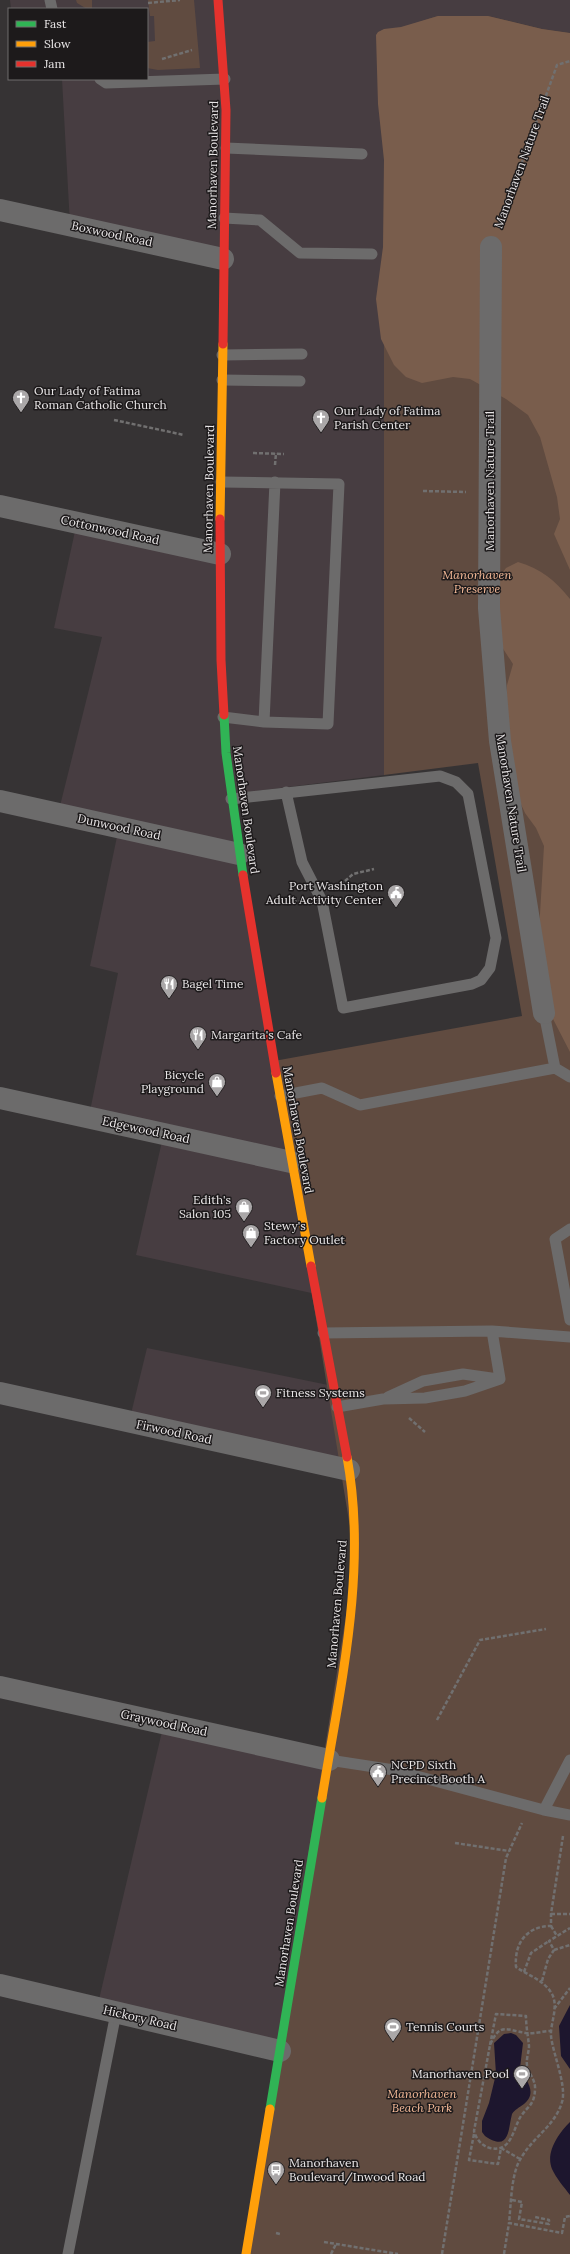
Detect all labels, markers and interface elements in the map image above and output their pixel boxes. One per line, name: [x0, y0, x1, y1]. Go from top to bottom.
legend: [8, 8, 148, 80]
text: Fast: [44, 16, 67, 31]
text: Slow: [44, 36, 71, 51]
text: Jam: [43, 56, 65, 71]
street label: Manorhaven Nature Trail: [491, 93, 553, 230]
street label: Manorhaven Boulevard: [204, 101, 221, 229]
street label: Boxwood Road: [70, 218, 154, 249]
place label: Our Lady of Fatima Roman Catholic Church: [34, 383, 167, 412]
church icon: Our Lady of Fatima Roman Catholic Church: [11, 388, 31, 413]
place label: Our Lady of Fatima Parish Center: [334, 403, 440, 432]
church icon: Our Lady of Fatima Parish Center: [311, 408, 331, 433]
street label: Manorhaven Nature Trail: [482, 411, 497, 551]
street label: Manorhaven Boulevard: [200, 425, 217, 553]
street label: Cottonwood Road: [59, 512, 161, 547]
park label: Manorhaven Preserve: [442, 567, 512, 596]
street label: Manorhaven Nature Trail: [493, 733, 530, 873]
street label: Manorhaven Boulevard: [230, 745, 263, 875]
street label: Dunwood Road: [76, 810, 162, 843]
place label: Port Washington Adult Activity Center: [265, 878, 384, 907]
public building icon: Port Washington Adult Activity Center: [386, 883, 406, 908]
restaurant icon: Bagel Time: [159, 974, 179, 999]
place label: Bagel Time: [182, 976, 244, 991]
restaurant icon: Margarita's Cafe: [188, 1025, 208, 1050]
place label: Margarita's Cafe: [211, 1027, 302, 1042]
street label: Manorhaven Boulevard: [280, 1065, 317, 1195]
place label: Bicycle Playground: [141, 1067, 204, 1096]
shop icon: Bicycle Playground: [207, 1072, 227, 1097]
street label: Edgewood Road: [101, 1113, 191, 1146]
place label: Edith's Salon 105: [179, 1192, 231, 1221]
shop icon: Edith's Salon 105: [234, 1197, 254, 1222]
place label: Stewy's Factory Outlet: [264, 1218, 345, 1247]
shop icon: Stewy's Factory Outlet: [241, 1223, 261, 1248]
sports icon: Fitness Systems: [253, 1383, 273, 1408]
place label: Fitness Systems: [276, 1385, 365, 1400]
street label: Firwood Road: [135, 1416, 213, 1447]
street label: Manorhaven Boulevard: [323, 1539, 350, 1669]
street label: Graywood Road: [119, 1706, 209, 1739]
place label: NCPD Sixth Precinct Booth A: [391, 1757, 485, 1786]
public building icon: NCPD Sixth Precinct Booth A: [368, 1762, 388, 1787]
street label: Manorhaven Boulevard: [271, 1858, 306, 1988]
street label: Hickory Road: [102, 2002, 178, 2033]
sports icon: Tennis Courts: [383, 2017, 403, 2042]
place label: Tennis Courts: [406, 2019, 485, 2034]
sports icon: Manorhaven Pool: [512, 2064, 532, 2089]
place label: Manorhaven Pool: [412, 2066, 509, 2081]
park label: Manorhaven Beach Park: [387, 2086, 457, 2115]
place label: Manorhaven Boulevard/Inwood Road: [289, 2155, 426, 2185]
bus stop icon: Manorhaven Boulevard/Inwood Road: [266, 2160, 286, 2185]

